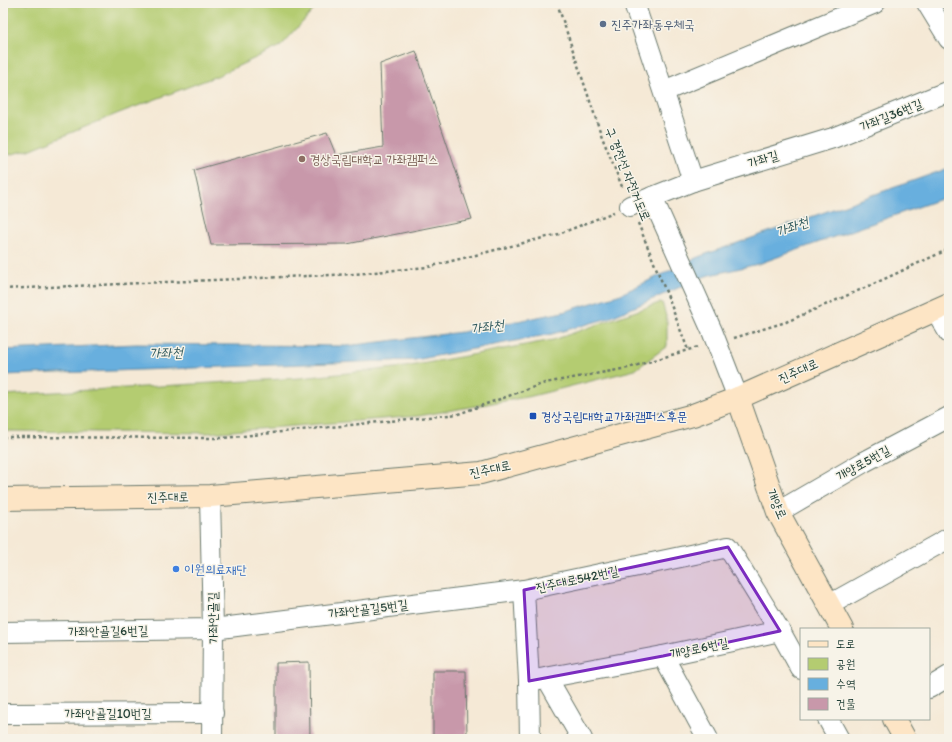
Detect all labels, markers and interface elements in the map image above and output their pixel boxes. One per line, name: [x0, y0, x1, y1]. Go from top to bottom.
place label: 진주가좌동우체국: [611, 17, 695, 32]
marker: 진주가좌동우체국: [598, 19, 608, 29]
street label: 가좌길36번길: [857, 96, 925, 134]
street label: 구 경전선 자전거도로: [602, 125, 654, 223]
street label: 가좌길: [746, 147, 780, 171]
place label: 경상국립대학교 가좌캠퍼스: [310, 152, 438, 167]
marker: 경상국립대학교 가좌캠퍼스: [297, 154, 307, 164]
water label: 가좌천: [773, 213, 812, 241]
water label: 가좌천: [469, 316, 507, 338]
water label: 가좌천: [149, 344, 185, 362]
street label: 진주대로: [776, 356, 820, 386]
place label: 경상국립대학교가좌캠퍼스후문: [541, 409, 687, 424]
marker: 경상국립대학교가좌캠퍼스후문: [528, 411, 538, 421]
street label: 개양로5번길: [834, 442, 892, 484]
street label: 진주대로: [468, 457, 512, 481]
street label: 개양로: [764, 487, 790, 521]
street label: 진주대로: [147, 489, 189, 505]
place label: 이원의료재단: [184, 562, 247, 577]
street label: 진주대로542번길: [534, 563, 620, 595]
marker: 이원의료재단: [171, 564, 181, 574]
street label: 가좌안골길: [205, 592, 221, 644]
street label: 가좌안골길5번길: [327, 597, 409, 621]
street label: 가좌안골길6번길: [68, 623, 148, 639]
legend: [800, 628, 930, 720]
street label: 개양로6번길: [668, 635, 730, 661]
text: 도로: [836, 637, 855, 651]
text: 공원: [836, 657, 855, 671]
text: 수역: [836, 677, 856, 691]
text: 건물: [836, 697, 856, 711]
street label: 가좌안골길10번길: [64, 706, 152, 721]

